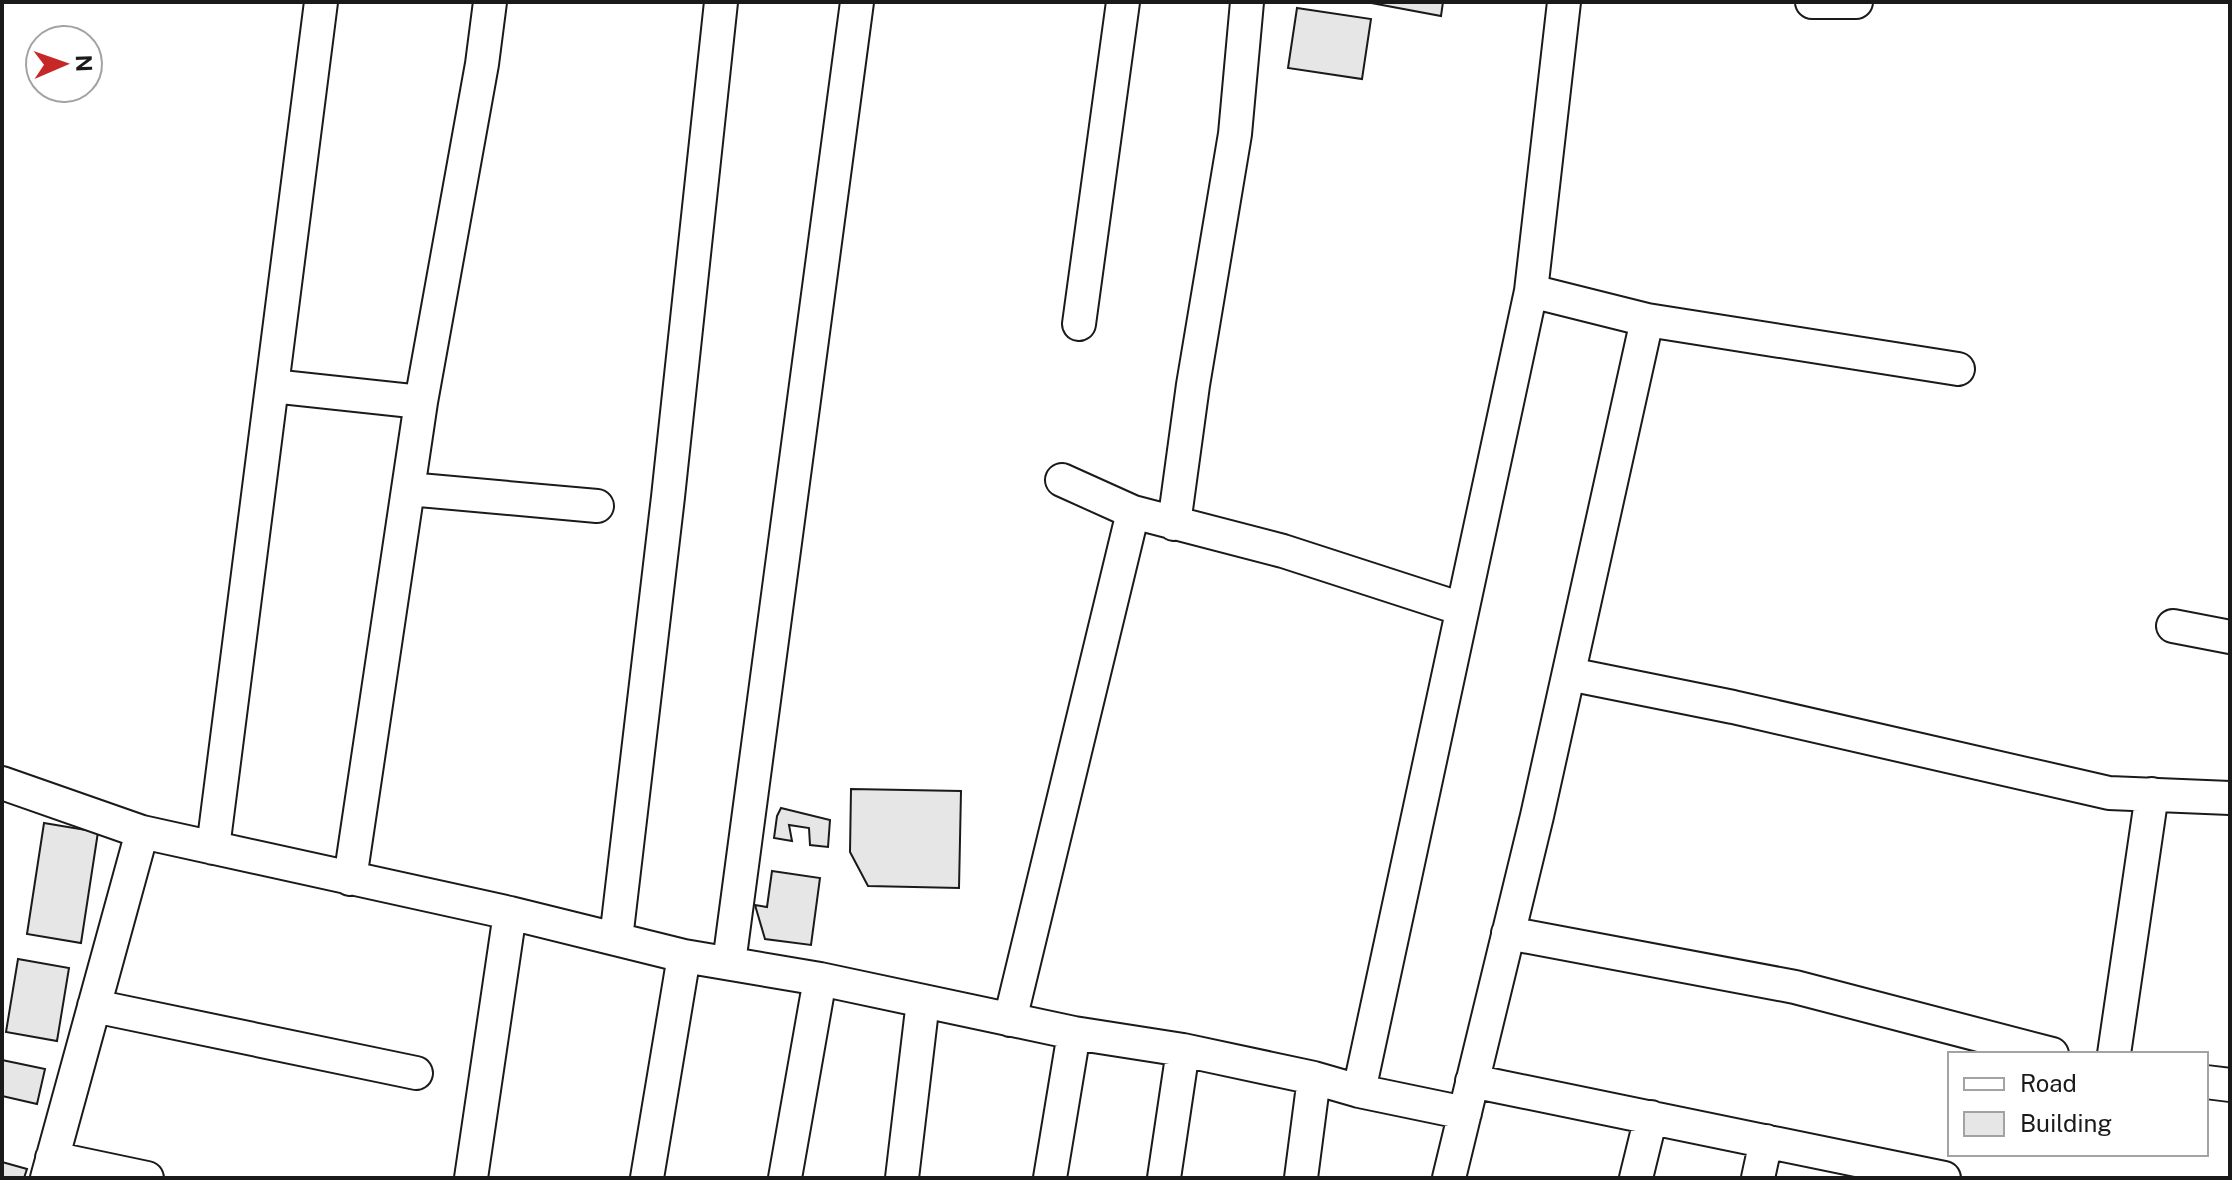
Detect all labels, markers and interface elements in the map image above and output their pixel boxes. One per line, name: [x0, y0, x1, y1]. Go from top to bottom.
north arrow: [24, 24, 104, 104]
text: N: [71, 54, 97, 72]
legend: [1948, 1052, 2208, 1156]
text: Road: [2020, 1069, 2077, 1097]
text: Building: [2020, 1109, 2112, 1137]

